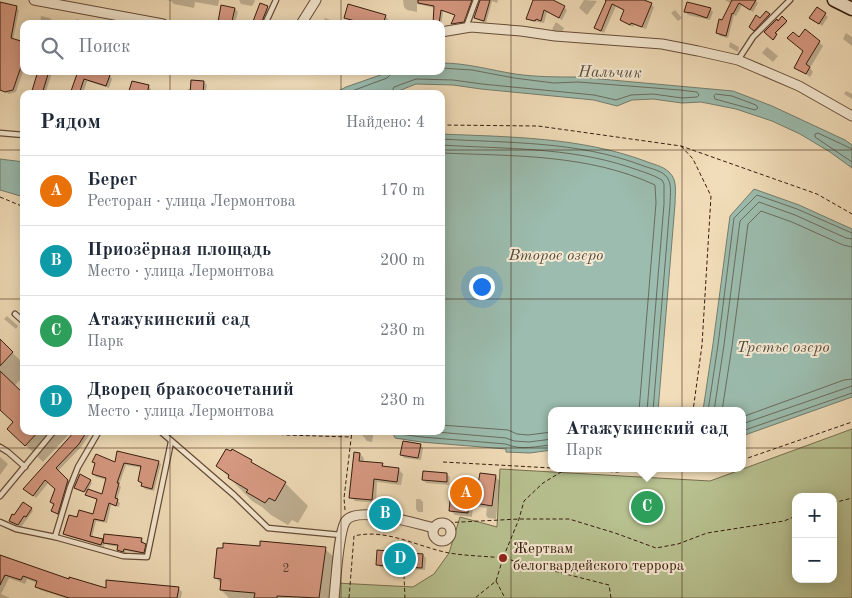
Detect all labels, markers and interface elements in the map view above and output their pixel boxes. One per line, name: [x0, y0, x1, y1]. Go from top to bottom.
search box: [20, 20, 445, 75]
icon: search: [38, 34, 66, 62]
text: Поиск: [78, 38, 130, 57]
water label: Нальчик: [577, 64, 642, 82]
text: Рядом: [40, 112, 101, 133]
text: Найдено: 4: [346, 115, 425, 131]
text: Берег: [87, 171, 137, 190]
text: A: [50, 183, 62, 199]
text: 170 m: [380, 183, 425, 199]
text: Ресторан · улица Лермонтова: [87, 194, 296, 210]
text: Приозёрная площадь: [87, 241, 271, 260]
water label: Второе озеро: [507, 248, 604, 264]
text: B: [50, 253, 62, 269]
text: 200 m: [380, 253, 425, 269]
text: Место · улица Лермонтова: [87, 264, 274, 280]
your location: [469, 274, 495, 300]
text: Атажукинский сад: [87, 311, 250, 330]
text: C: [51, 323, 61, 339]
text: 230 m: [380, 323, 425, 339]
text: Парк: [87, 334, 124, 350]
water label: Третье озеро: [736, 340, 830, 356]
text: Дворец бракосочетаний: [87, 381, 294, 400]
text: D: [50, 393, 62, 409]
text: 230 m: [380, 393, 425, 409]
text: Место · улица Лермонтова: [87, 404, 274, 420]
popup: [548, 407, 746, 472]
text: Атажукинский сад: [566, 420, 728, 439]
text: Парк: [566, 443, 602, 459]
pin: A: [450, 474, 482, 512]
pin: C: [631, 488, 663, 526]
map controls: [792, 493, 837, 583]
button: +: [792, 493, 837, 538]
pin: B: [369, 495, 401, 533]
button: −: [792, 538, 837, 583]
pin: D: [384, 540, 416, 578]
place label: Жертвам белогвардейского террора: [513, 542, 685, 574]
marker: Жертвам белогвардейского террора: [497, 552, 509, 564]
house number: 2: [283, 563, 289, 575]

